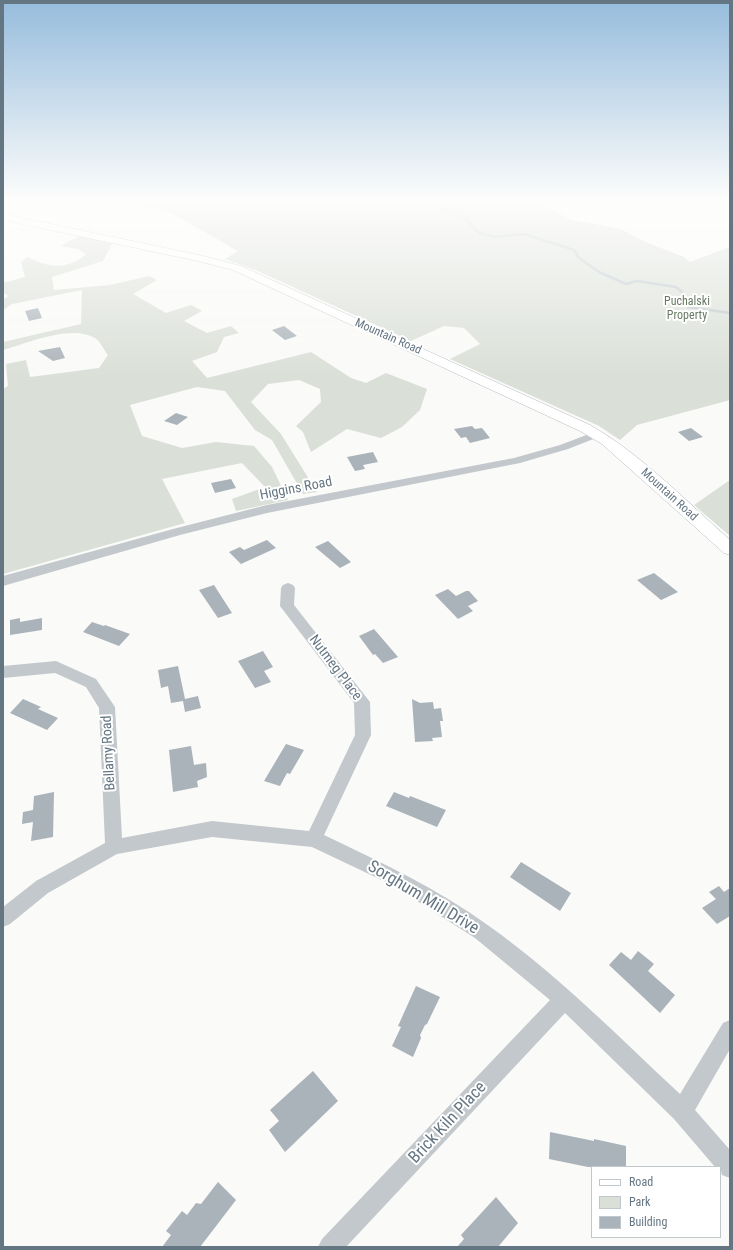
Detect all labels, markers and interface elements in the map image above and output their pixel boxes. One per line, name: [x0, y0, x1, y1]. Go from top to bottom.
park label: Puchalski Property: [664, 295, 710, 323]
street label: Mountain Road: [352, 316, 424, 358]
street label: Mountain Road: [638, 466, 700, 524]
street label: Higgins Road: [258, 474, 334, 504]
street label: Nutmeg Place: [305, 632, 365, 704]
street label: Bellamy Road: [99, 715, 119, 791]
street label: Sorghum Mill Drive: [364, 857, 482, 939]
street label: Brick Kiln Place: [405, 1078, 491, 1168]
legend: [591, 1166, 721, 1238]
text: Road: [629, 1175, 653, 1189]
text: Park: [629, 1195, 650, 1209]
text: Building: [629, 1215, 667, 1229]

